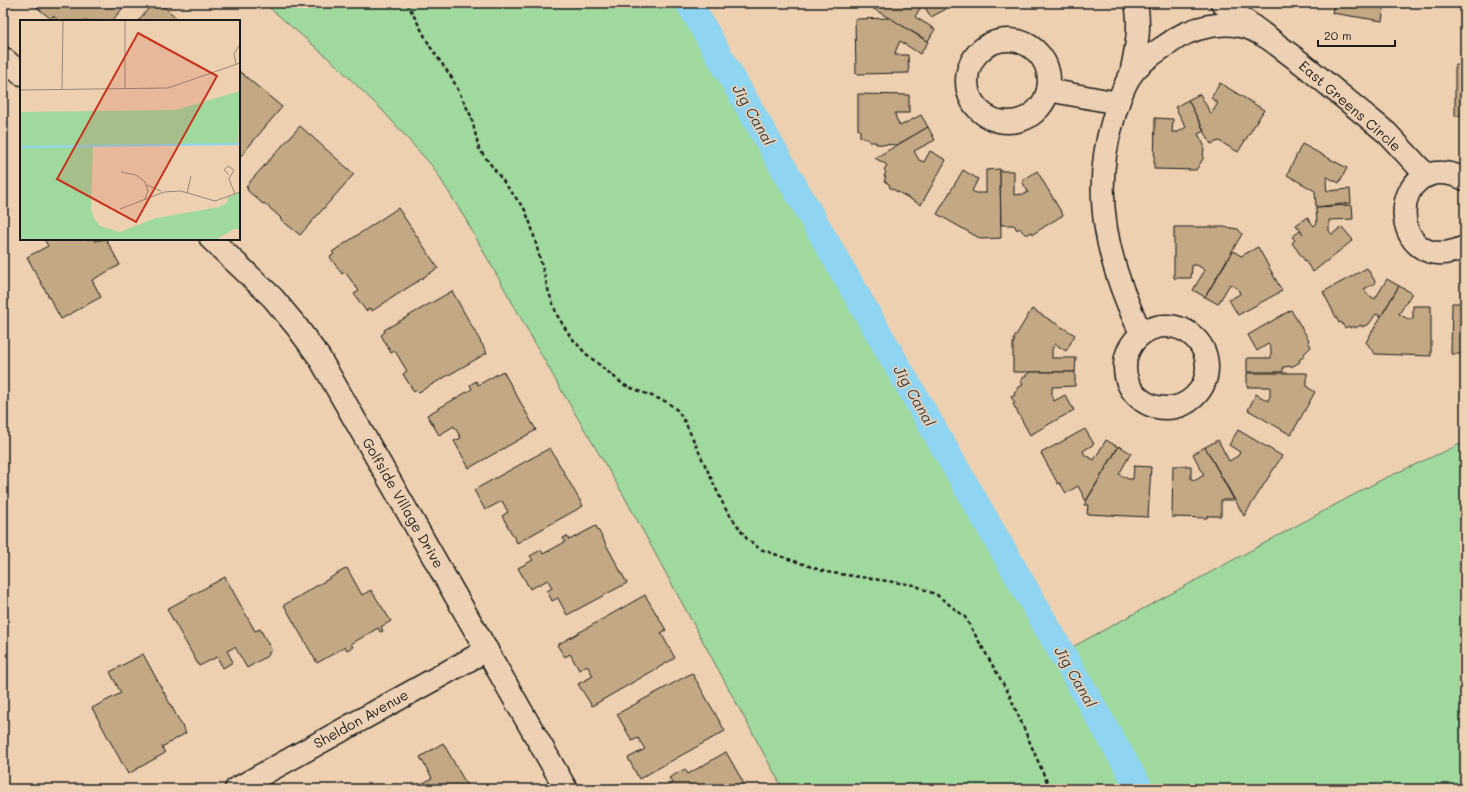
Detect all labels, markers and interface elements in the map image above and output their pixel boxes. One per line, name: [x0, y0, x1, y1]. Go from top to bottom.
inset map: [20, 20, 240, 240]
scale bar: [1318, 22, 1395, 48]
text: 20 m: [1324, 27, 1352, 43]
street label: East Greens Circle: [1295, 56, 1405, 155]
water label: Jig Canal: [728, 80, 780, 149]
water label: Jig Canal: [889, 361, 941, 430]
street label: Golfside Village Drive: [358, 434, 449, 572]
water label: Jig Canal: [1050, 642, 1102, 711]
street label: Sheldon Avenue: [310, 685, 412, 753]

